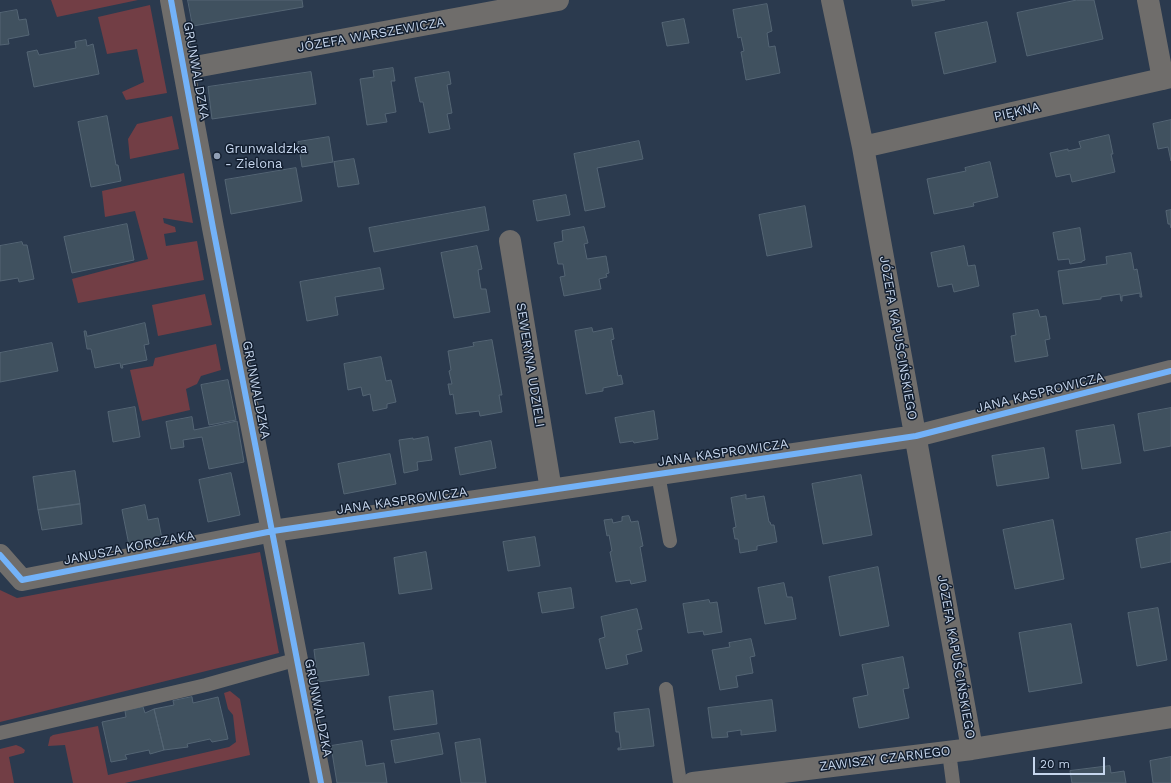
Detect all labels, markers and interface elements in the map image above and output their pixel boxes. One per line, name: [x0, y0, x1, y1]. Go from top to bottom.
street label: JÓZEFA WARSZEWICZA: [296, 14, 446, 56]
street label: GRUNWALDZKA: [180, 21, 212, 121]
street label: PIĘKNA: [992, 99, 1042, 125]
place label: Grunwaldzka - Zielona: [225, 141, 307, 172]
marker: Grunwaldzka - Zielona: [212, 151, 222, 161]
street label: JÓZEFA KAPUŚCIŃSKIEGO: [876, 255, 920, 421]
street label: SEWERYNA UDZIELI: [512, 302, 548, 428]
street label: GRUNWALDZKA: [239, 340, 273, 440]
street label: JANA KASPROWICZA: [974, 370, 1106, 416]
street label: JANA KASPROWICZA: [657, 436, 789, 470]
street label: JANA KASPROWICZA: [336, 484, 468, 518]
street label: JANUSZA KORCZAKA: [62, 528, 196, 568]
street label: JÓZEFA KAPUŚCIŃSKIEGO: [934, 574, 978, 740]
street label: GRUNWALDZKA: [301, 658, 335, 758]
street label: ZAWISZY CZARNEGO: [818, 743, 952, 775]
scale bar: [1035, 749, 1107, 775]
text: 20 m: [1040, 757, 1070, 771]

